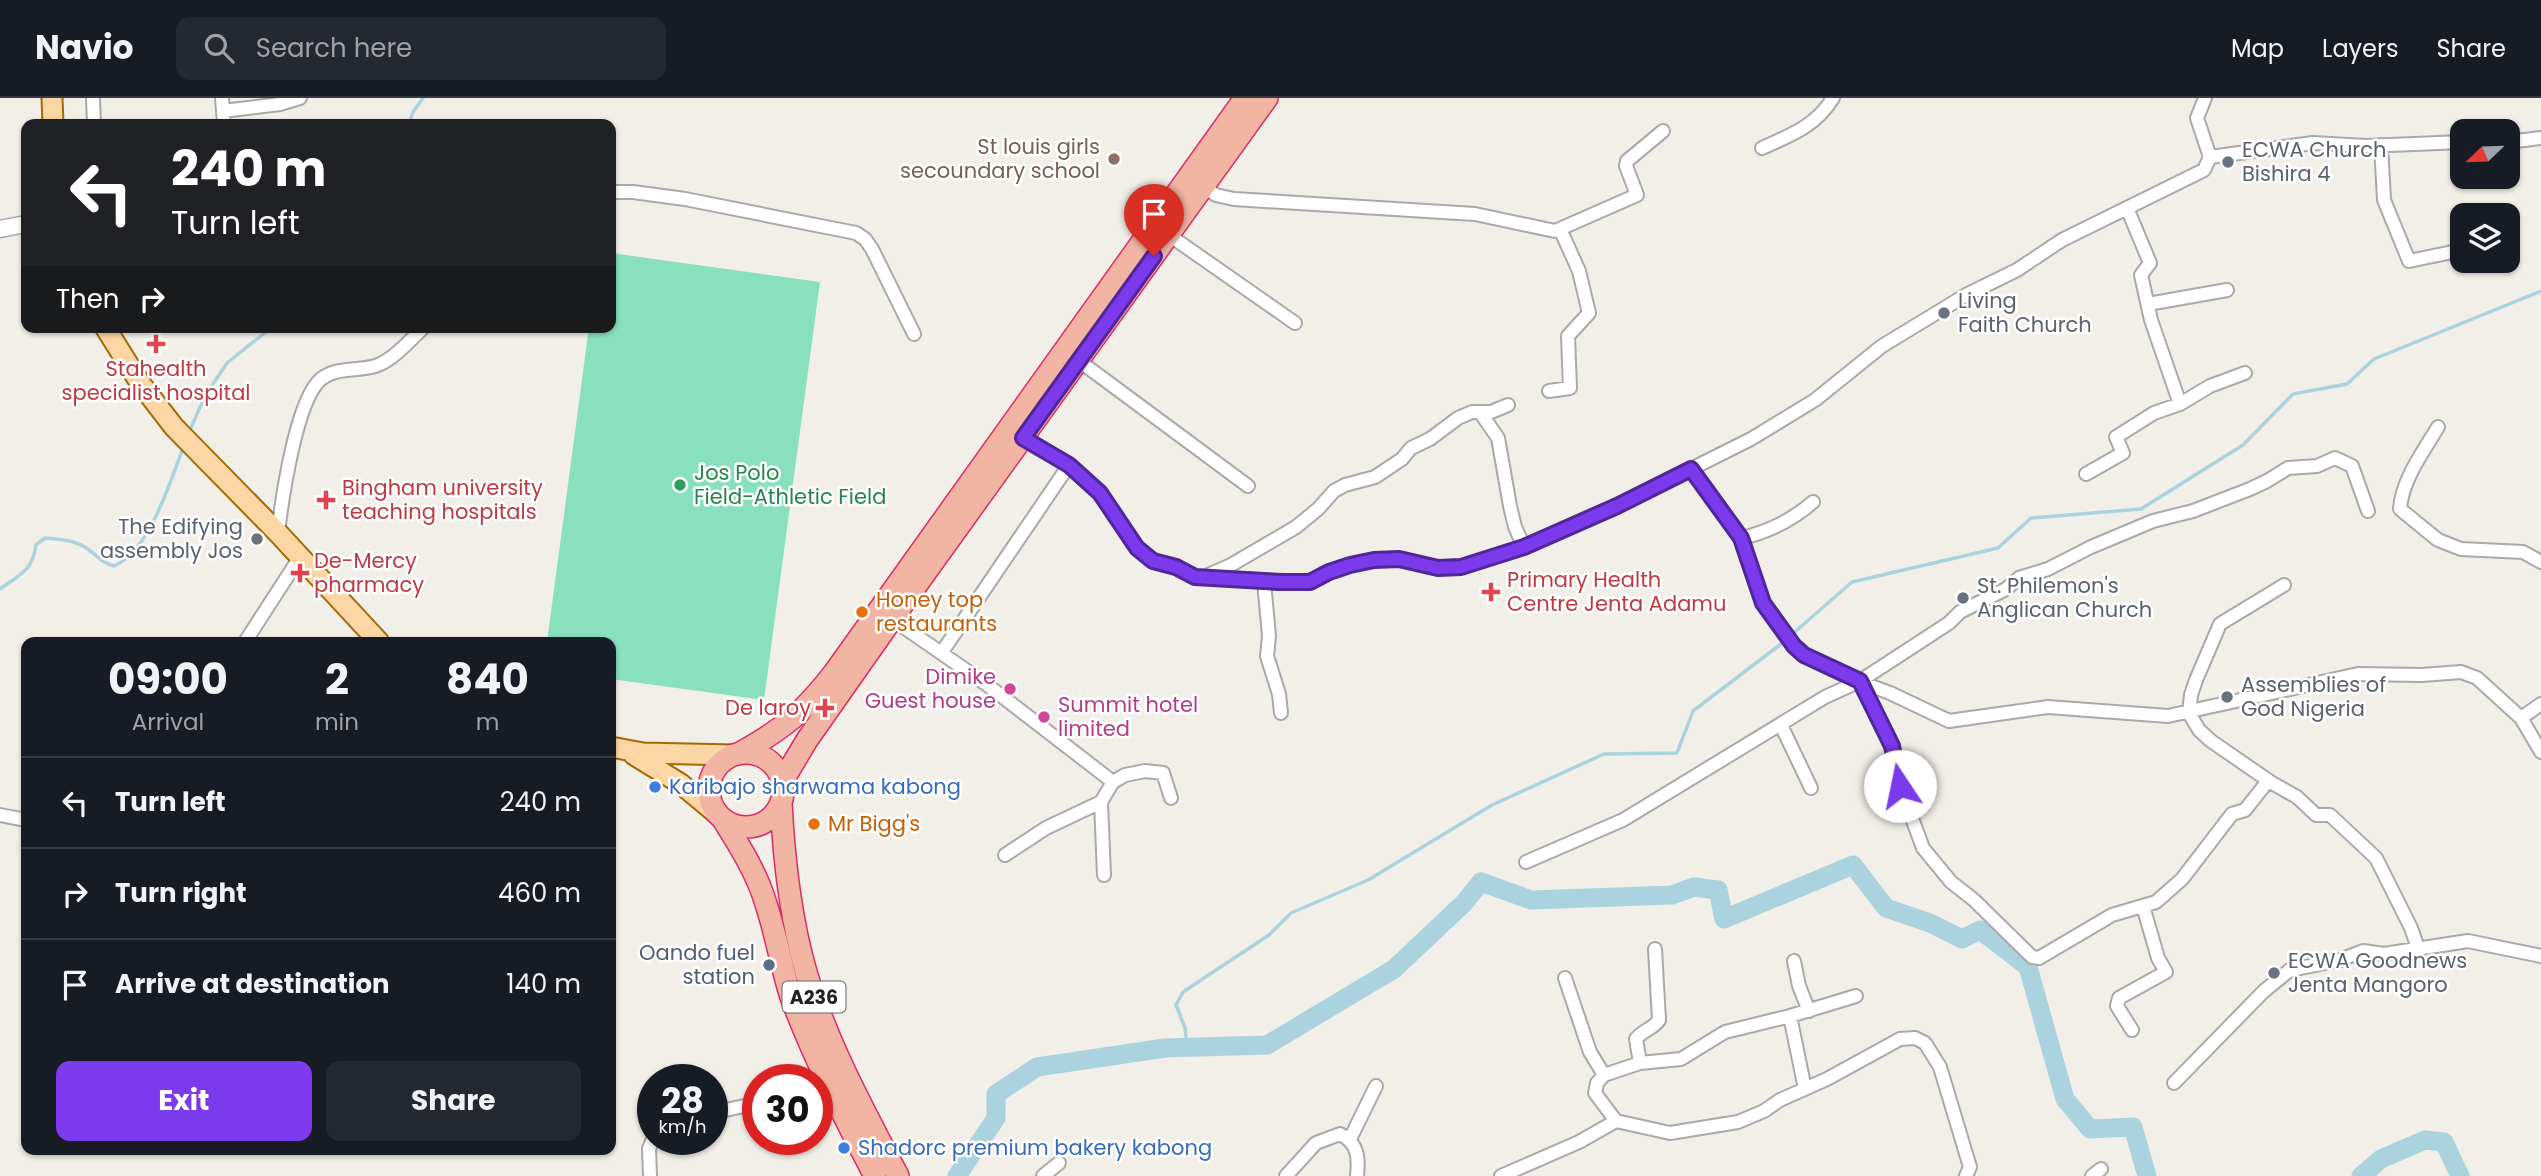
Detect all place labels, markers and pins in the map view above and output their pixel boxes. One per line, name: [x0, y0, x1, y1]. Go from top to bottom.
place label: St louis girls secoundary school: [900, 132, 1100, 185]
place label: ECWA Church Bishira 4: [2242, 135, 2386, 188]
marker: St louis girls secoundary school: [1106, 151, 1122, 167]
marker: ECWA Church Bishira 4: [2220, 154, 2236, 170]
pin: [1124, 184, 1184, 256]
place label: Living Faith Church: [1958, 286, 2092, 339]
marker: Living Faith Church: [1936, 305, 1952, 321]
marker: Stahealth specialist hospital: [146, 334, 166, 354]
place label: Stahealth specialist hospital: [61, 354, 251, 407]
place label: Jos Polo Field-Athletic Field: [694, 458, 886, 511]
place label: Bingham university teaching hospitals: [342, 473, 543, 526]
marker: Jos Polo Field-Athletic Field: [672, 477, 688, 493]
marker: Bingham university teaching hospitals: [316, 490, 336, 510]
place label: The Edifying assembly Jos: [100, 512, 243, 565]
marker: The Edifying assembly Jos: [249, 531, 265, 547]
place label: De-Mercy pharmacy: [314, 546, 424, 599]
marker: De-Mercy pharmacy: [292, 565, 308, 581]
place label: Primary Health Centre Jenta Adamu: [1507, 565, 1726, 618]
place label: St. Philemon's Anglican Church: [1977, 571, 2152, 624]
marker: Primary Health Centre Jenta Adamu: [1481, 582, 1501, 602]
place label: Honey top restaurants: [876, 585, 997, 638]
marker: St. Philemon's Anglican Church: [1955, 590, 1971, 606]
marker: Honey top restaurants: [854, 604, 870, 620]
place label: Dimike Guest house: [865, 662, 996, 715]
place label: Assemblies of God Nigeria: [2241, 670, 2386, 723]
marker: Dimike Guest house: [1002, 681, 1018, 697]
marker: Assemblies of God Nigeria: [2219, 689, 2235, 705]
place label: Summit hotel limited: [1058, 690, 1198, 743]
place label: De laroy: [725, 693, 811, 722]
marker: De laroy: [817, 700, 833, 716]
marker: Summit hotel limited: [1036, 709, 1052, 725]
place label: Karibajo sharwama kabong: [669, 772, 961, 801]
marker: Karibajo sharwama kabong: [647, 779, 663, 795]
place label: Mr Bigg's: [828, 809, 920, 838]
marker: Mr Bigg's: [806, 816, 822, 832]
place label: Oando fuel station: [639, 938, 755, 991]
place label: ECWA Goodnews Jenta Mangoro: [2288, 946, 2467, 999]
marker: Oando fuel station: [761, 957, 777, 973]
marker: ECWA Goodnews Jenta Mangoro: [2266, 965, 2282, 981]
place label: Shadorc premium bakery kabong: [858, 1133, 1212, 1162]
marker: Shadorc premium bakery kabong: [836, 1140, 852, 1156]

